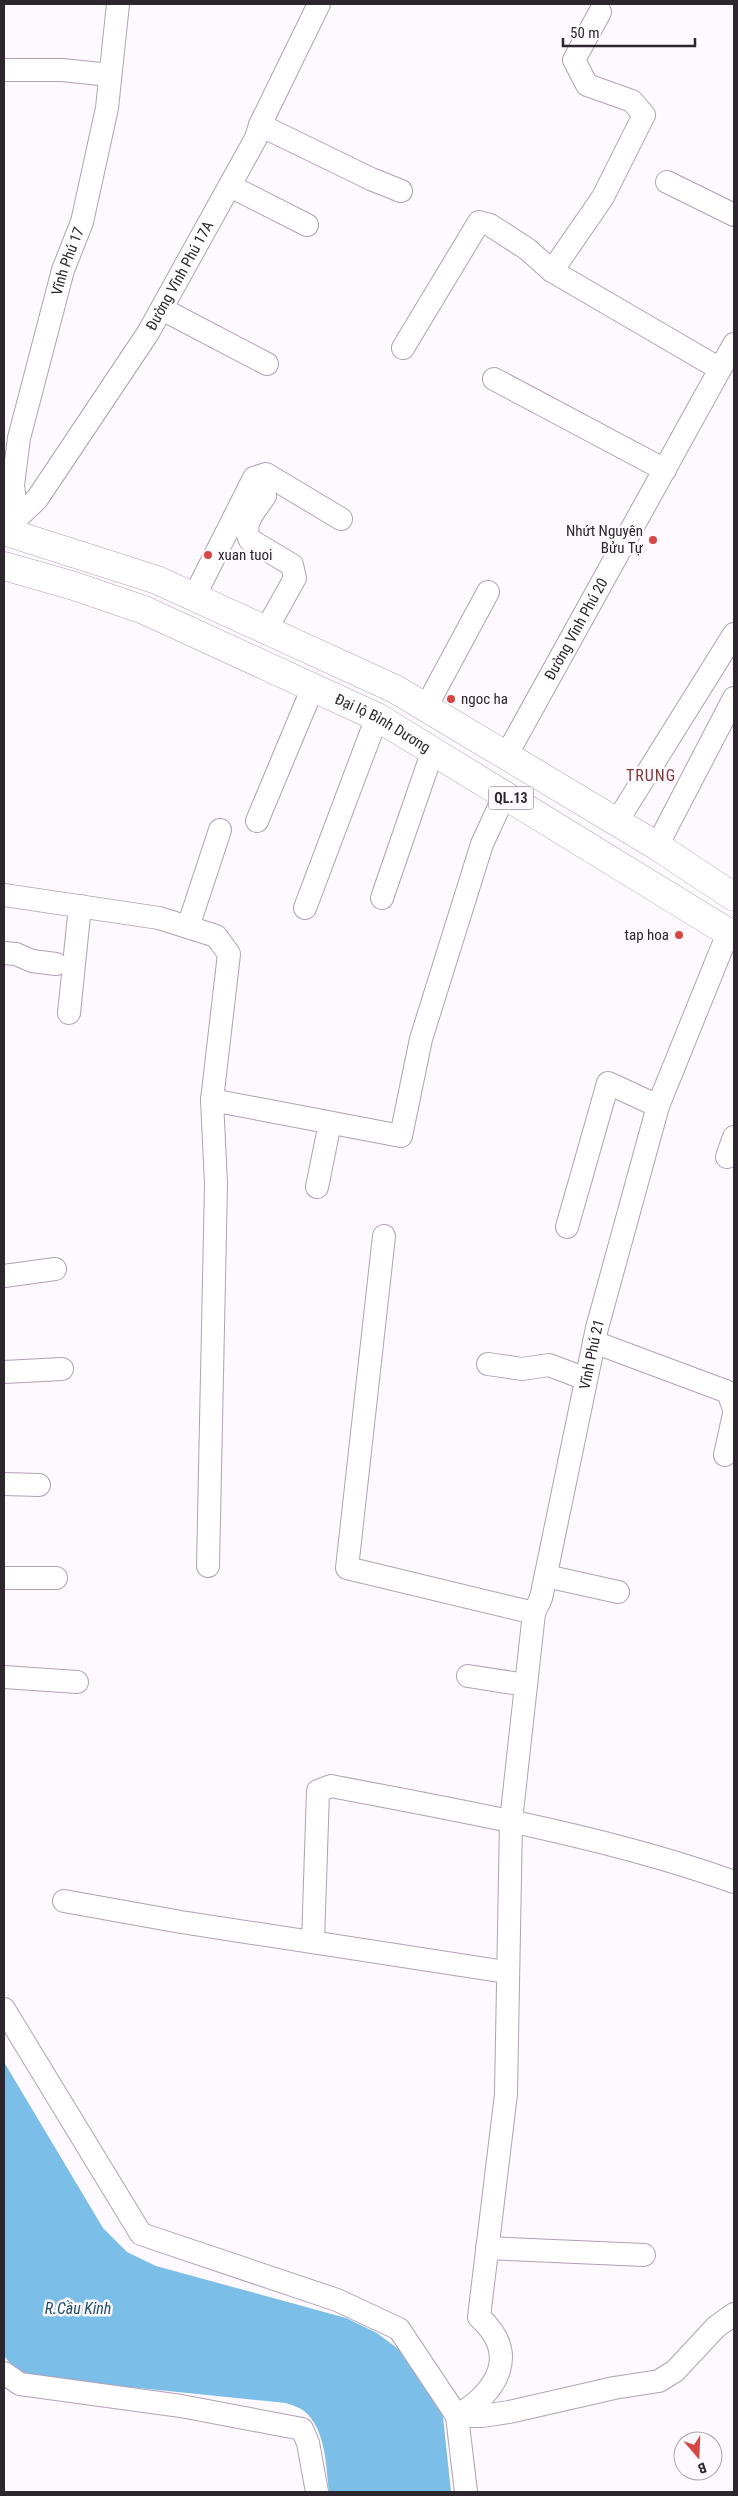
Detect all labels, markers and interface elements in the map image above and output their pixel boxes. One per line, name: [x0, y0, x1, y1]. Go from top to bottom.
scale bar: [563, 15, 696, 47]
text: 50 m: [570, 24, 600, 42]
street label: Đường Vĩnh Phú 17A: [142, 218, 217, 334]
street label: Vĩnh Phú 17: [48, 225, 88, 297]
place label: Nhứt Nguyên Bửu Tự: [566, 522, 644, 557]
marker: Nhứt Nguyên Bửu Tự: [647, 534, 659, 546]
place label: xuan tuoi: [218, 546, 272, 564]
marker: xuan tuoi: [202, 549, 214, 561]
street label: Đường Vĩnh Phú 20: [541, 575, 612, 683]
street label: Đại lộ Bình Dương: [332, 690, 434, 756]
place label: ngoc ha: [461, 690, 508, 708]
marker: ngoc ha: [445, 693, 457, 705]
district label: TRUNG: [626, 766, 676, 785]
road number: QL.13: [488, 786, 534, 810]
place label: tap hoa: [625, 926, 669, 944]
marker: tap hoa: [673, 929, 685, 941]
street label: Vĩnh Phú 21: [576, 1317, 608, 1391]
water label: R.Cầu Kinh: [45, 2299, 111, 2318]
north arrow: [673, 2431, 723, 2481]
text: B: [696, 2459, 709, 2477]

